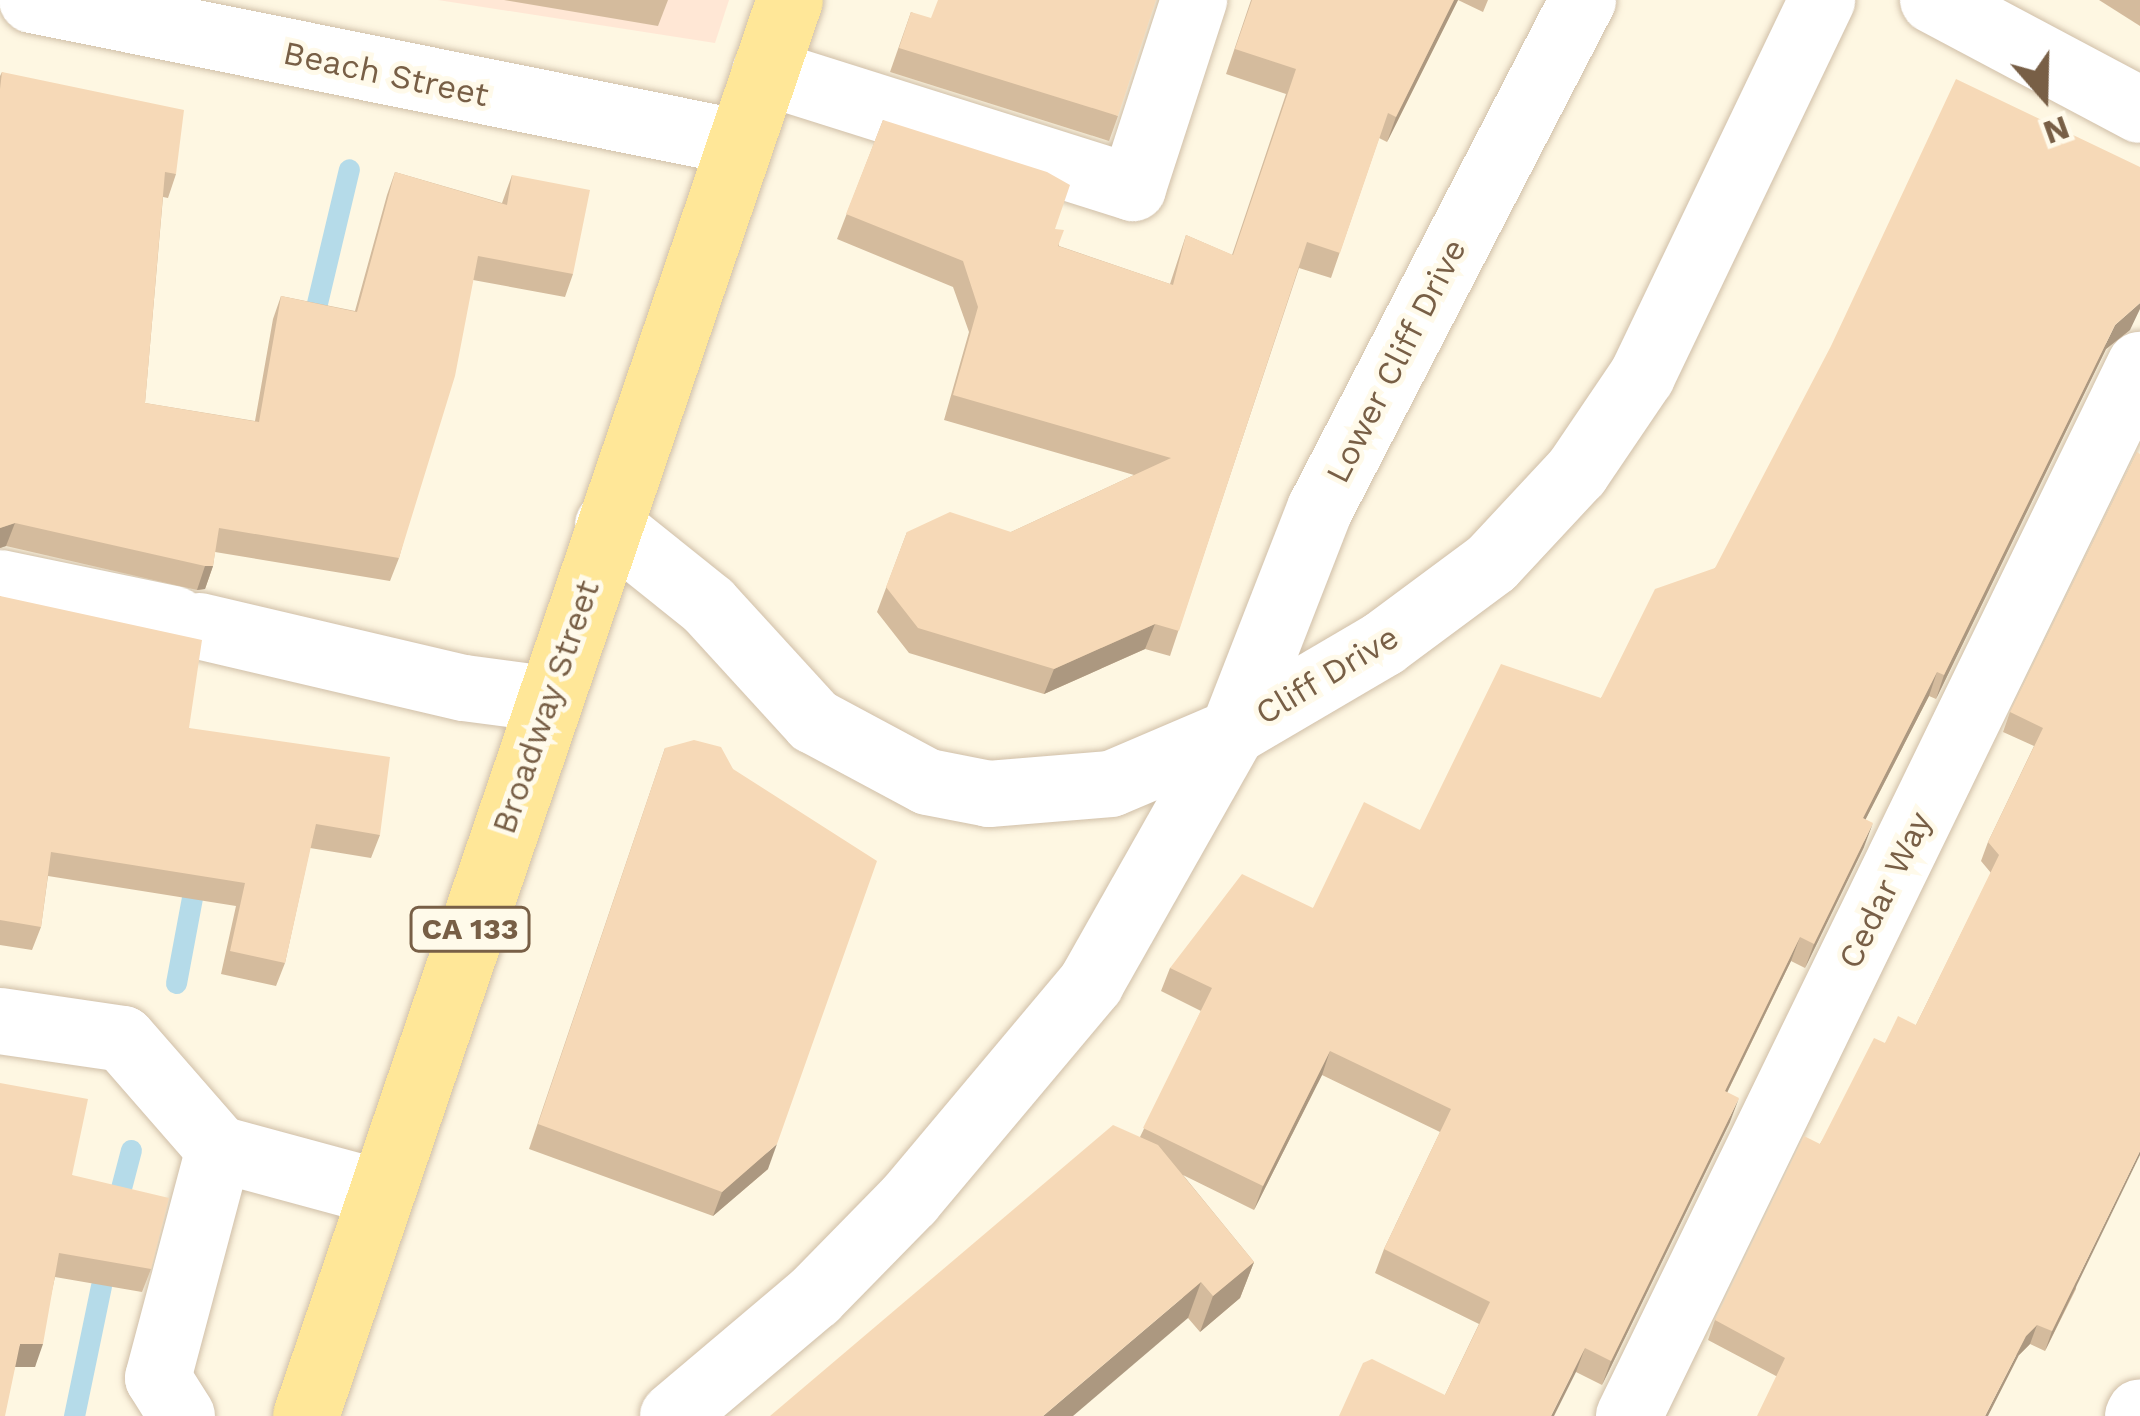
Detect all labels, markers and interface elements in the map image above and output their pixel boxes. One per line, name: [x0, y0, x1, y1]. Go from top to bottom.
street label: Beach Street: [280, 33, 492, 115]
north arrow: [1984, 36, 2104, 156]
text: N: [2038, 108, 2075, 153]
street label: Lower Cliff Drive: [1317, 232, 1475, 490]
street label: Broadway Street: [484, 575, 608, 839]
street label: Cliff Drive: [1248, 617, 1406, 733]
street label: Cedar Way: [1830, 805, 1940, 975]
road number: CA 133: [407, 905, 533, 953]

